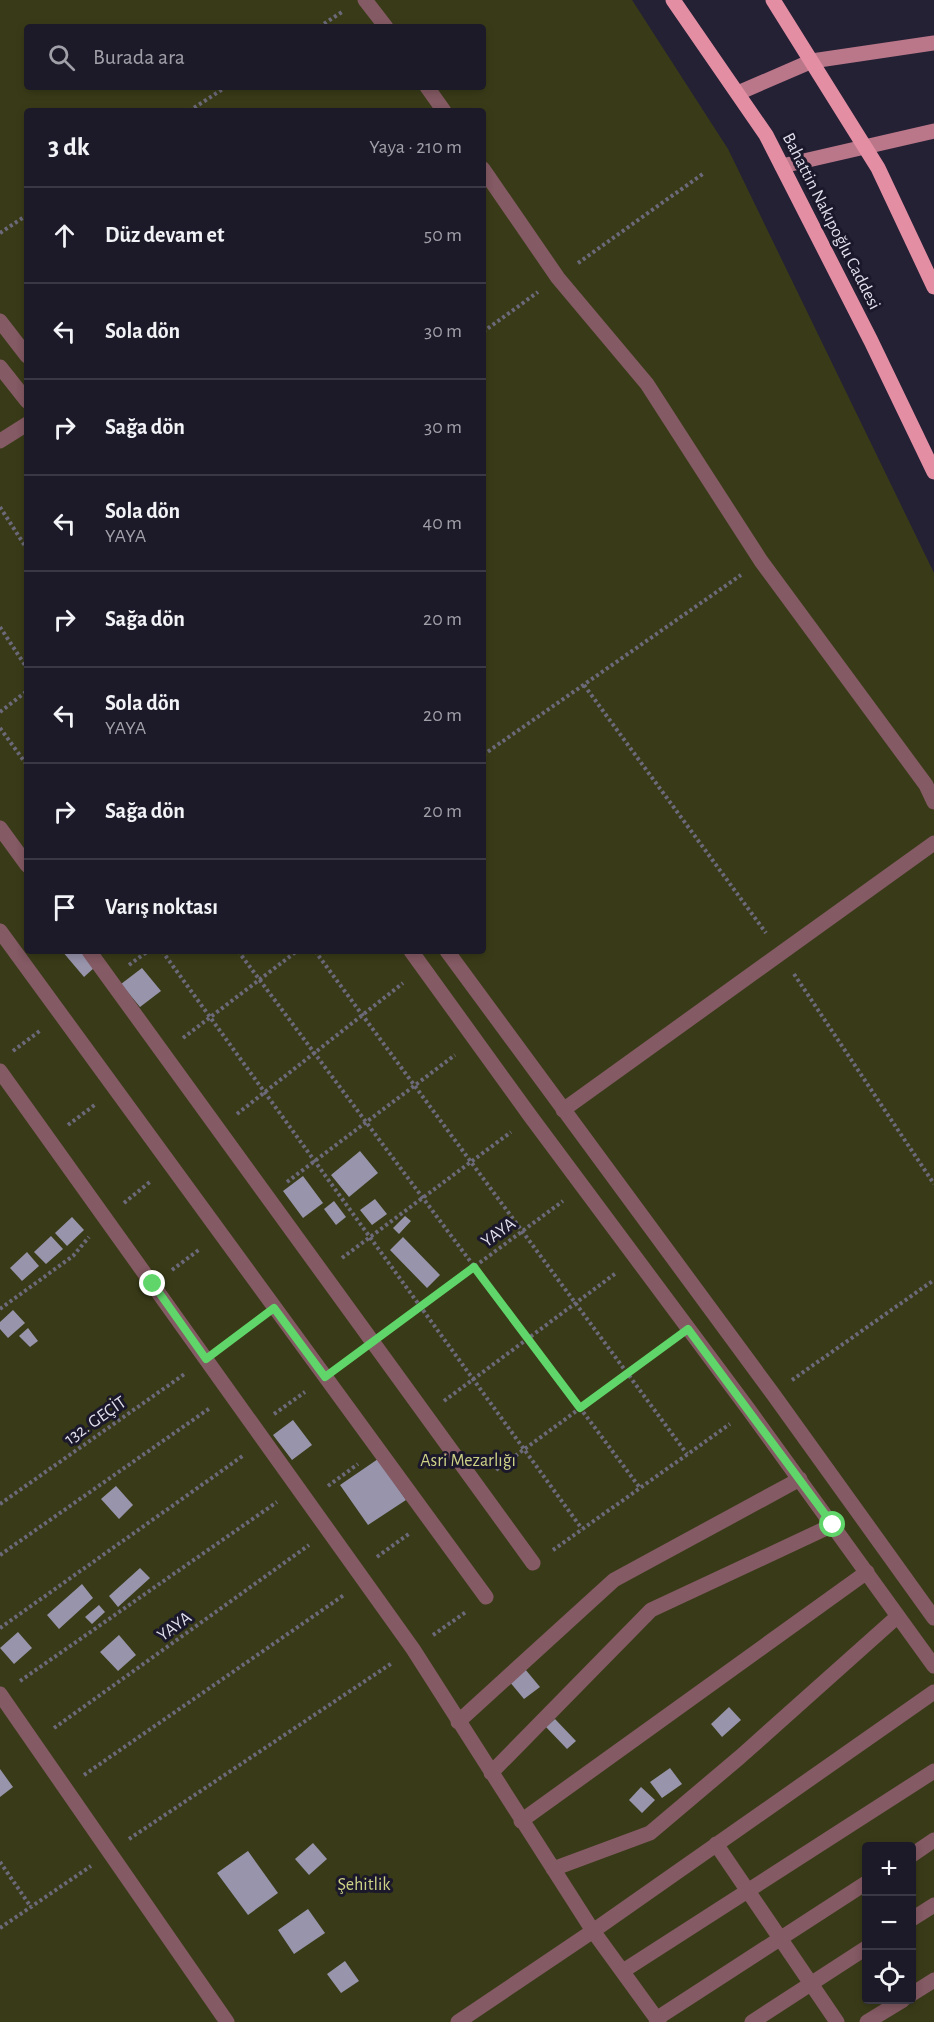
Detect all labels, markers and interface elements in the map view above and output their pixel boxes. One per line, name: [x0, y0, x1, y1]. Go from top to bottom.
search box: [24, 24, 486, 90]
icon: search: [45, 41, 78, 74]
text: Burada ara: [93, 46, 185, 68]
street label: Bahattin Nakıpoğlu Caddesi: [779, 130, 884, 313]
text: 3 dk: [48, 134, 90, 160]
text: Yaya · 210 m: [369, 137, 462, 157]
icon: ahead: [48, 219, 81, 252]
text: Düz devam et: [105, 224, 224, 246]
text: 50 m: [424, 225, 462, 245]
icon: left: [48, 315, 81, 348]
text: Sola dön: [105, 320, 180, 342]
text: 30 m: [424, 321, 462, 341]
icon: right: [48, 411, 81, 444]
text: Sağa dön: [105, 416, 185, 438]
text: 30 m: [424, 417, 462, 437]
text: Sola dön: [105, 500, 180, 522]
icon: left: [48, 507, 81, 540]
text: 40 m: [423, 513, 462, 533]
text: YAYA: [105, 526, 146, 546]
icon: right: [48, 603, 81, 636]
text: Sağa dön: [105, 608, 185, 630]
text: 20 m: [423, 609, 462, 629]
text: Sola dön: [105, 692, 180, 714]
icon: left: [48, 699, 81, 732]
text: 20 m: [423, 705, 462, 725]
text: YAYA: [105, 718, 146, 738]
icon: right: [48, 795, 81, 828]
text: Sağa dön: [105, 800, 185, 822]
text: 20 m: [423, 801, 462, 821]
icon: arrive: [48, 891, 81, 924]
text: Varış noktası: [105, 896, 218, 918]
street label: YAYA: [478, 1214, 519, 1251]
route end: [139, 1270, 165, 1296]
street label: 132. GEÇİT: [60, 1391, 130, 1449]
park label: Asri Mezarlığı: [420, 1452, 516, 1470]
route start: [819, 1511, 845, 1537]
street label: YAYA: [154, 1608, 195, 1645]
map controls: [862, 1842, 916, 2004]
button: +: [862, 1842, 916, 1896]
park label: Şehitlik: [338, 1876, 391, 1894]
button: −: [862, 1896, 916, 1950]
button: locate: [862, 1950, 916, 2004]

